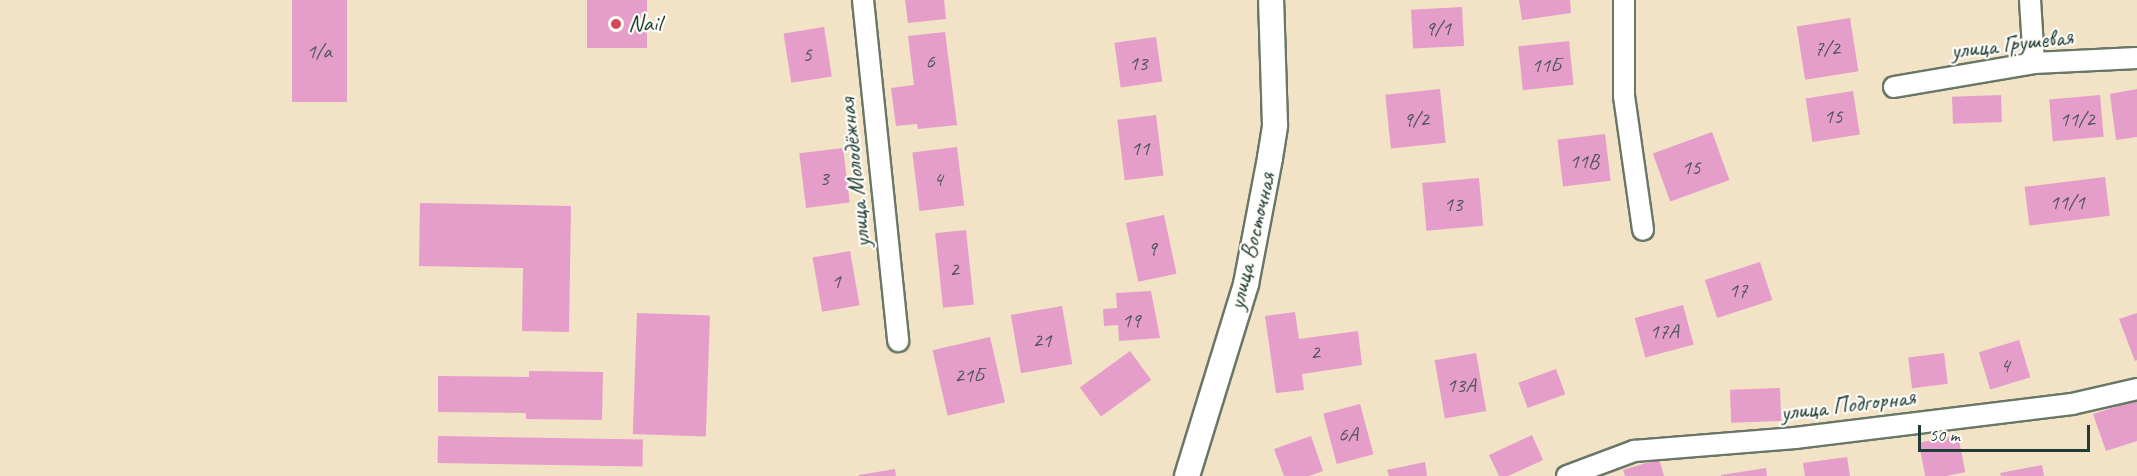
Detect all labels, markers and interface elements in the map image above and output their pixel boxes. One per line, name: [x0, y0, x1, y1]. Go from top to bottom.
place label: Nail: [628, 10, 661, 38]
house number: 9/1: [1425, 15, 1451, 41]
marker: Nail: [609, 17, 623, 31]
street label: улица Грушевая: [1950, 22, 2074, 66]
house number: 7/2: [1814, 35, 1840, 61]
house number: 1/а: [306, 38, 332, 64]
house number: 5: [802, 41, 812, 67]
house number: 6: [925, 48, 935, 74]
house number: 13: [1129, 50, 1147, 76]
house number: 11Б: [1531, 52, 1561, 78]
street label: улица Молодёжная: [833, 97, 877, 249]
house number: 15: [1824, 103, 1842, 129]
house number: 9/2: [1403, 106, 1429, 132]
house number: 11/2: [2059, 106, 2095, 132]
house number: 11: [1131, 135, 1149, 161]
house number: 11В: [1569, 148, 1599, 174]
house number: 15: [1682, 154, 1700, 180]
house number: 3: [819, 165, 829, 191]
house number: 4: [933, 166, 943, 192]
street label: улица Восточная: [1222, 169, 1282, 313]
house number: 11/1: [2049, 189, 2085, 215]
house number: 13: [1444, 191, 1462, 217]
house number: 9: [1147, 235, 1157, 261]
house number: 2: [949, 256, 959, 282]
house number: 1: [831, 268, 841, 294]
house number: 17: [1729, 277, 1747, 303]
house number: 19: [1122, 307, 1140, 333]
house number: 17А: [1649, 318, 1679, 344]
house number: 21: [1033, 327, 1051, 353]
house number: 2: [1310, 339, 1320, 365]
house number: 4: [2000, 352, 2010, 378]
house number: 21Б: [954, 362, 984, 388]
house number: 13А: [1446, 372, 1476, 398]
street label: улица Подгорная: [1779, 382, 1917, 428]
scale bar: [1921, 413, 2094, 451]
house number: 6А: [1338, 421, 1358, 447]
text: 50 m: [1929, 424, 1960, 446]

